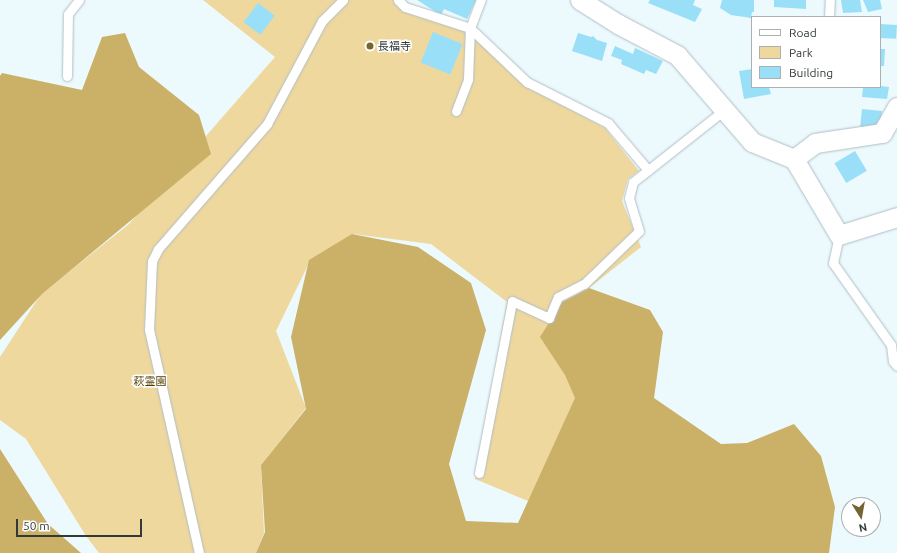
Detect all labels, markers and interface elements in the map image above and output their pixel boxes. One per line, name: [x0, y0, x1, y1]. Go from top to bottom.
legend: [751, 16, 881, 88]
text: Road: [789, 26, 817, 39]
place label: 長福寺: [378, 39, 411, 53]
marker: 長福寺: [365, 41, 375, 51]
text: Park: [789, 46, 813, 59]
text: Building: [789, 66, 833, 79]
park label: 萩霊園: [134, 374, 166, 388]
north arrow: [841, 497, 881, 537]
scale bar: [18, 511, 144, 537]
text: 50 m: [23, 519, 50, 532]
text: N: [858, 521, 868, 534]

